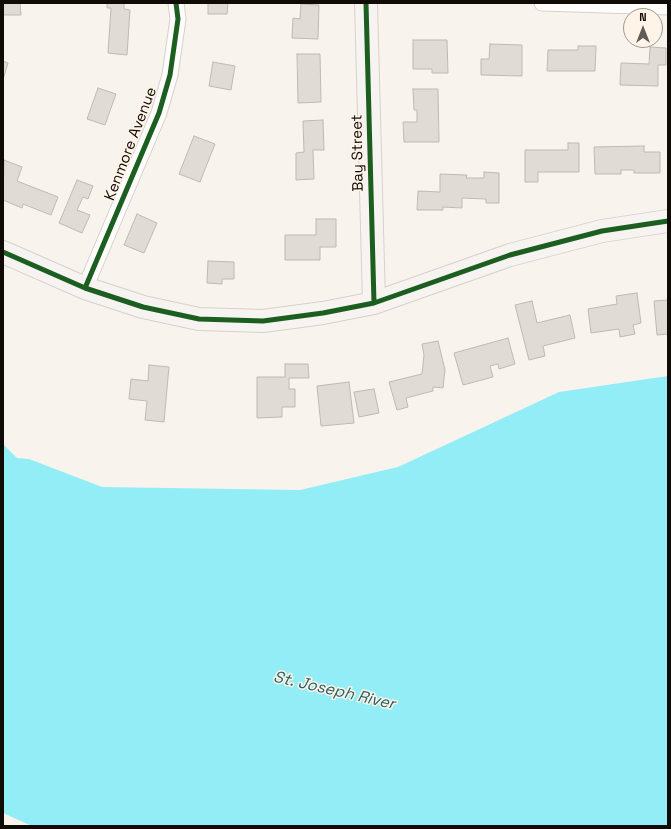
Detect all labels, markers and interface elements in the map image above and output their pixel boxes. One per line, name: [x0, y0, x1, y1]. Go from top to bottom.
north arrow: [623, 8, 663, 48]
text: N: [639, 10, 647, 24]
street label: Kenmore Avenue: [101, 85, 161, 203]
street label: Bay Street: [348, 114, 368, 192]
water label: St. Joseph River: [271, 668, 397, 714]

